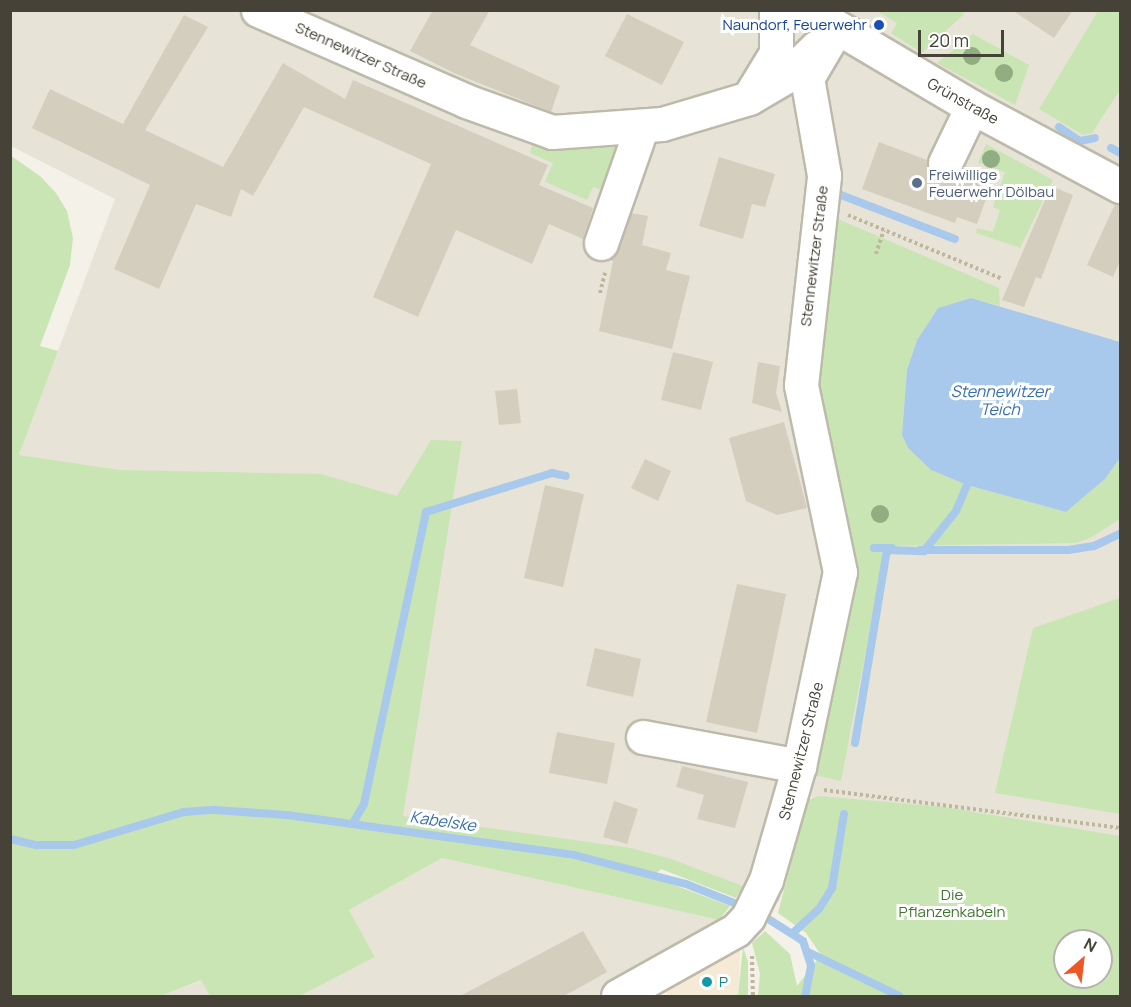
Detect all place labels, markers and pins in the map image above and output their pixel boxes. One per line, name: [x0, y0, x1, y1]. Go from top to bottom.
place label: Naundorf, Feuerwehr: [722, 16, 867, 34]
marker: Naundorf, Feuerwehr: [872, 18, 886, 32]
place label: Freiwillige Feuerwehr Dölbau: [929, 165, 1054, 200]
marker: Freiwillige Feuerwehr Dölbau: [910, 176, 924, 190]
place label: P: [719, 973, 728, 991]
marker: P: [700, 975, 714, 989]

